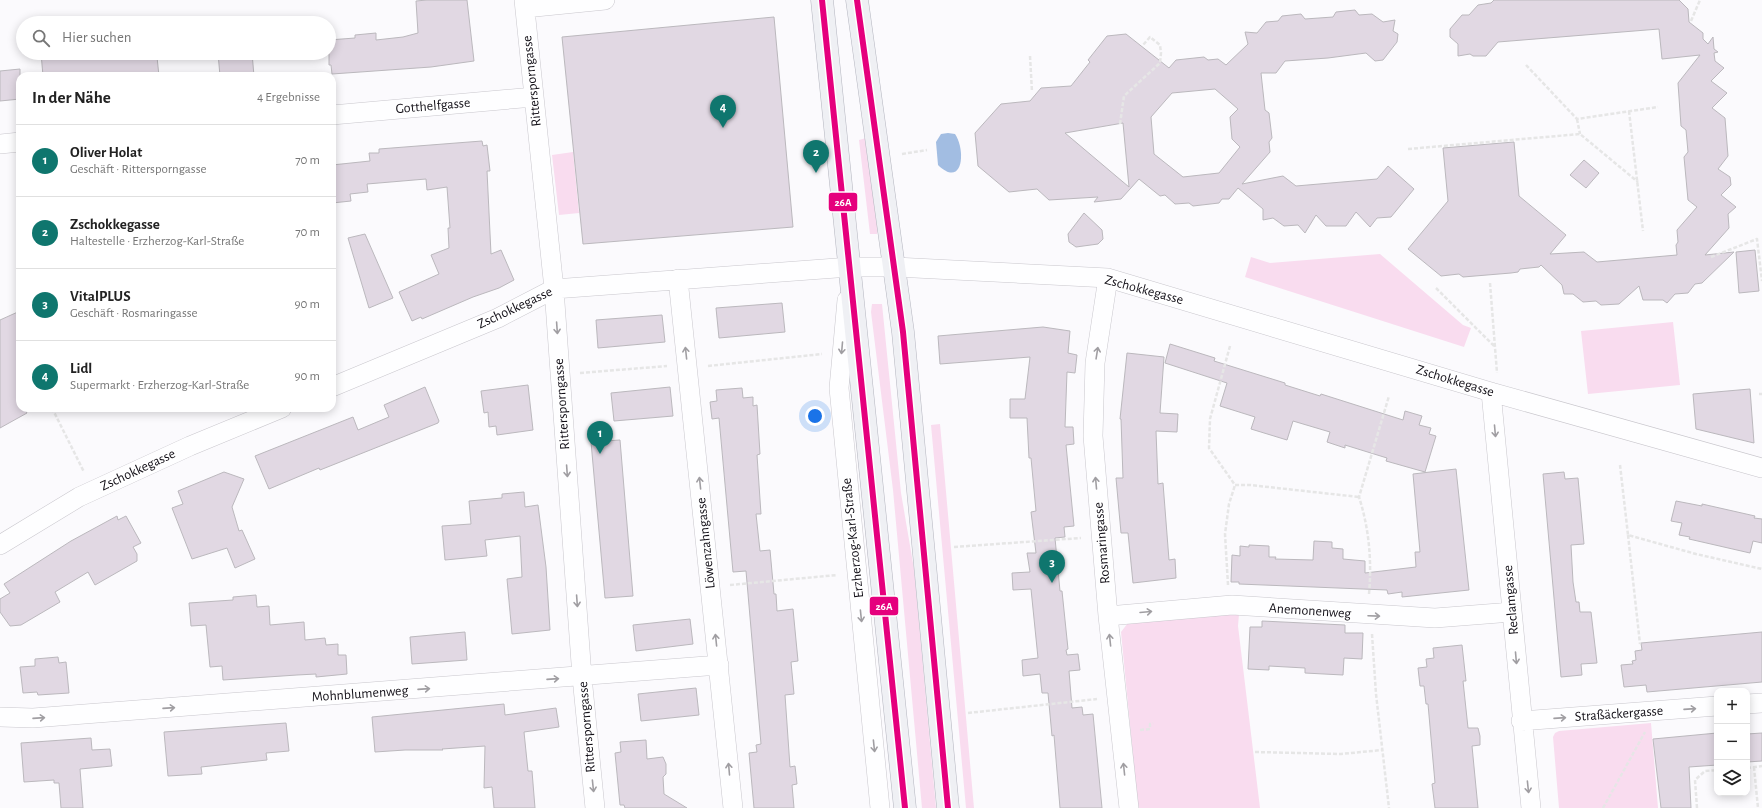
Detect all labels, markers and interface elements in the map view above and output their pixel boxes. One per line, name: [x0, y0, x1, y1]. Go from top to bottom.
search box: [16, 16, 336, 60]
icon: search: [30, 27, 52, 49]
text: Hier suchen: [62, 30, 132, 45]
street label: Rittersporngasse: [520, 35, 544, 127]
text: In der Nähe: [32, 89, 111, 106]
text: 4 Ergebnisse: [257, 91, 320, 104]
pin: 4: [710, 95, 736, 128]
street label: Gotthelfgasse: [395, 96, 471, 116]
pin: 2: [803, 140, 829, 173]
text: Oliver Holat: [70, 145, 142, 160]
text: 1: [43, 154, 47, 167]
text: 70 m: [295, 154, 320, 167]
text: Geschäft · Rittersporngasse: [70, 163, 206, 176]
line badge: 26A: [828, 192, 858, 212]
text: 26A: [834, 197, 852, 208]
text: Zschokkegasse: [70, 217, 160, 232]
text: 2: [42, 226, 48, 239]
text: 70 m: [295, 226, 320, 239]
text: Haltestelle · Erzherzog-Karl-Straße: [70, 235, 244, 248]
street label: Zschokkegasse: [1103, 273, 1185, 307]
street label: Zschokkegasse: [475, 285, 555, 331]
text: VitalPLUS: [70, 289, 131, 304]
text: 3: [42, 298, 48, 311]
text: 90 m: [294, 298, 320, 311]
text: Geschäft · Rosmaringasse: [70, 307, 198, 320]
one-way arrow: [554, 321, 561, 334]
one-way arrow: [839, 341, 846, 354]
one-way arrow: [682, 347, 690, 360]
one-way arrow: [1093, 347, 1101, 360]
street label: Rittersporngasse: [552, 358, 572, 450]
text: Lidl: [70, 361, 92, 376]
street label: Zschokkegasse: [1414, 362, 1496, 400]
text: 4: [42, 370, 48, 383]
text: 90 m: [294, 370, 320, 383]
text: Supermarkt · Erzherzog-Karl-Straße: [70, 379, 249, 392]
your location: [805, 406, 825, 426]
pin: 1: [587, 421, 613, 454]
one-way arrow: [1491, 424, 1499, 437]
street label: Zschokkegasse: [98, 447, 178, 493]
one-way arrow: [564, 465, 571, 478]
one-way arrow: [696, 477, 704, 490]
street label: Erzherzog-Karl-Straße: [840, 477, 866, 599]
one-way arrow: [1093, 477, 1100, 490]
street label: Löwenzahngasse: [694, 497, 718, 589]
street label: Rosmaringasse: [1091, 502, 1113, 584]
pin: 3: [1039, 550, 1065, 583]
street label: Reclamgasse: [1501, 565, 1521, 635]
one-way arrow: [573, 594, 580, 607]
line badge: 26A: [869, 596, 899, 616]
text: 26A: [875, 601, 893, 612]
street label: Anemonenweg: [1268, 601, 1352, 621]
one-way arrow: [1139, 608, 1152, 616]
one-way arrow: [857, 609, 865, 622]
one-way arrow: [1367, 612, 1380, 619]
one-way arrow: [713, 634, 720, 647]
one-way arrow: [1106, 634, 1114, 647]
one-way arrow: [1512, 651, 1519, 664]
one-way arrow: [547, 675, 560, 682]
street label: Rittersporngasse: [576, 681, 598, 773]
street label: Mohnblumenweg: [311, 684, 409, 704]
one-way arrow: [417, 685, 430, 692]
map controls: [1714, 688, 1750, 796]
button: +: [1714, 688, 1750, 724]
street label: Straßäckergasse: [1574, 704, 1664, 724]
one-way arrow: [162, 705, 175, 712]
one-way arrow: [1683, 705, 1696, 712]
one-way arrow: [32, 714, 45, 721]
one-way arrow: [1553, 715, 1566, 722]
button: −: [1714, 724, 1750, 760]
one-way arrow: [870, 739, 877, 752]
button: layers: [1714, 760, 1750, 796]
one-way arrow: [725, 763, 733, 776]
one-way arrow: [1120, 763, 1128, 776]
one-way arrow: [589, 779, 596, 792]
one-way arrow: [1525, 780, 1532, 793]

